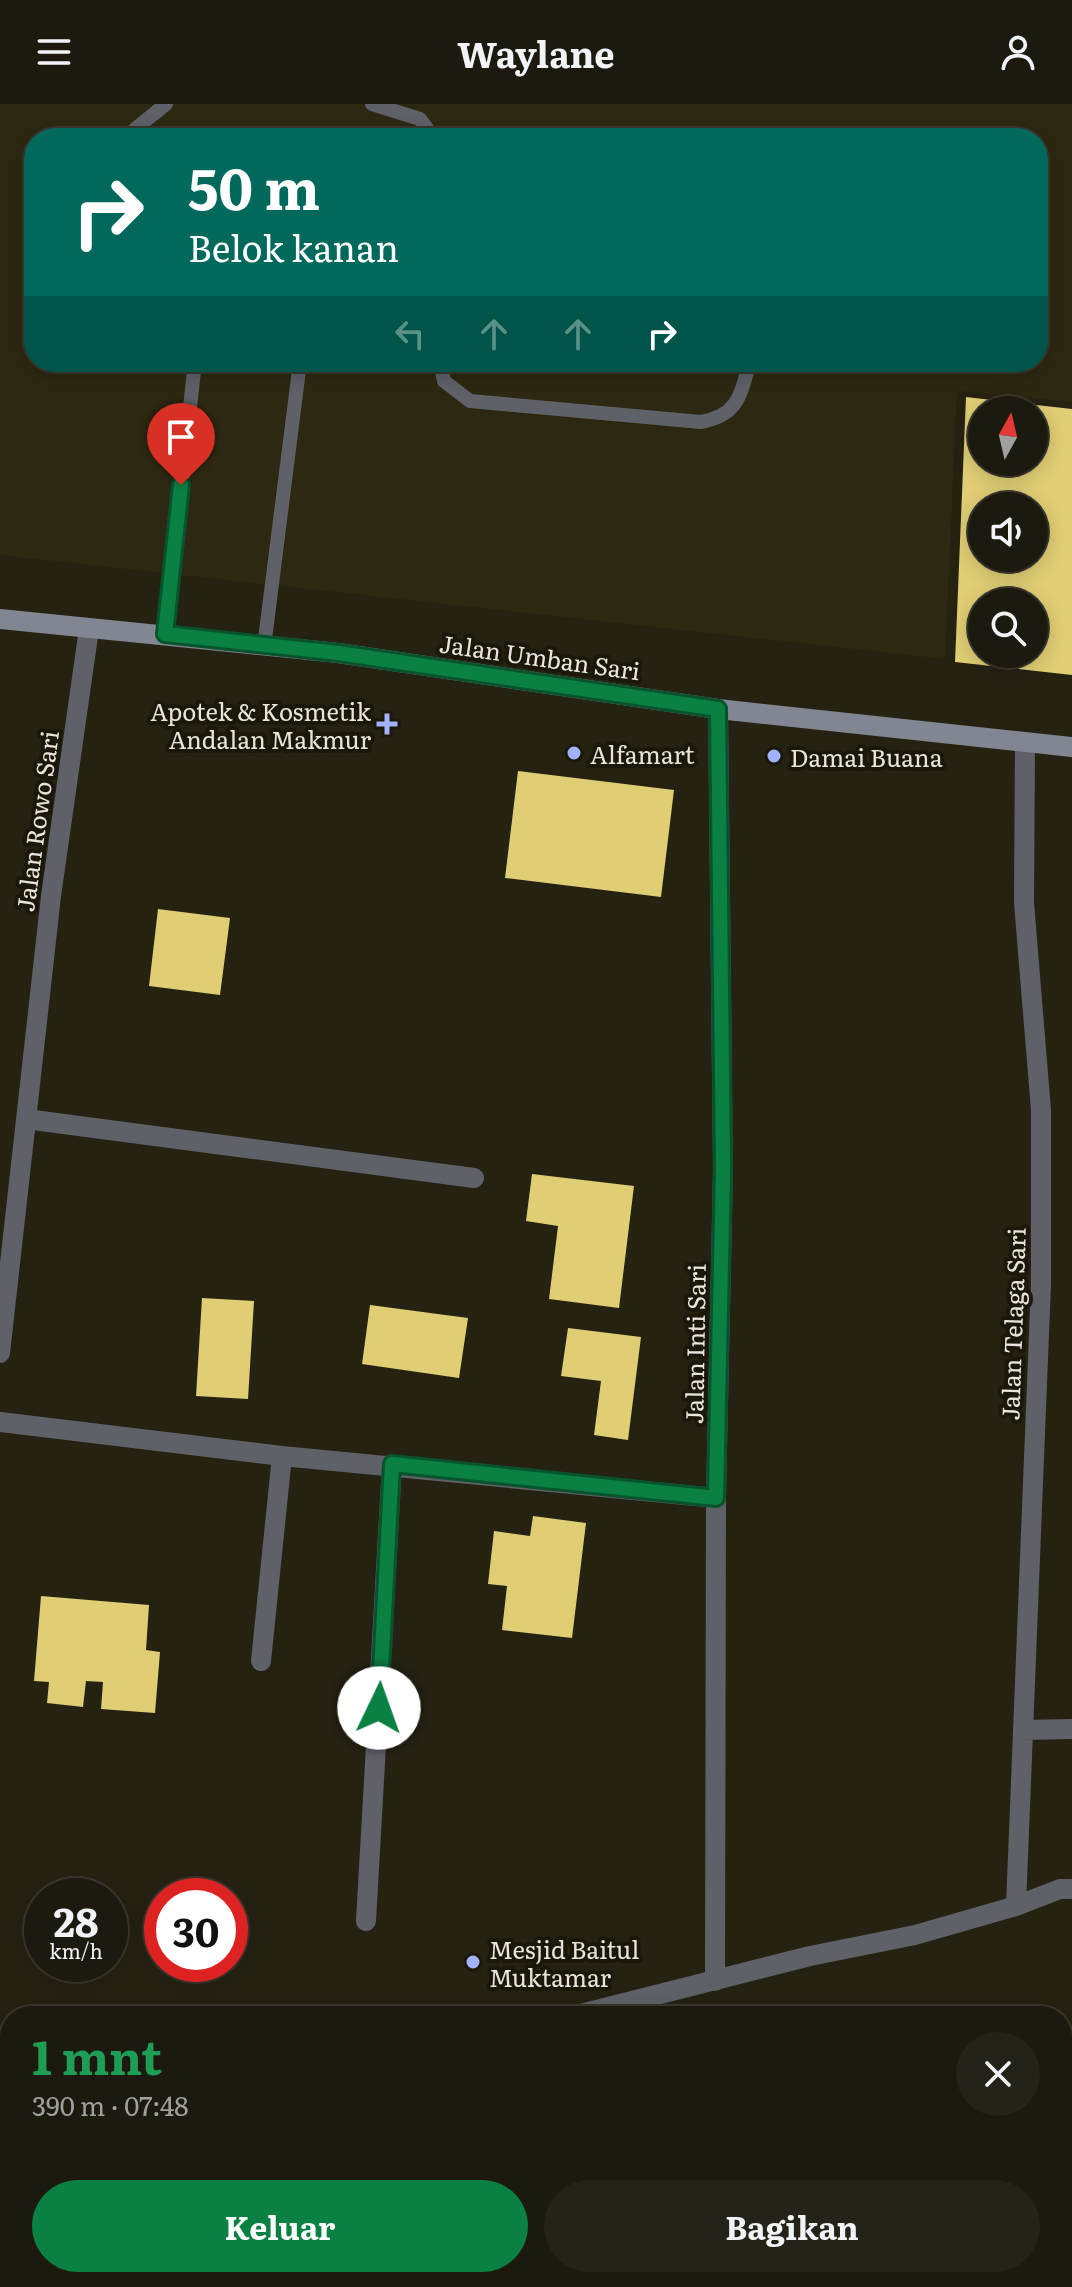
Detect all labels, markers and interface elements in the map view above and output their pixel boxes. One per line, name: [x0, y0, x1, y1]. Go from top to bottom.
text: Waylane: [457, 26, 615, 79]
icon: menu: [32, 30, 76, 74]
icon: person: [996, 30, 1040, 74]
text: 50 m: [188, 144, 320, 227]
icon: right: [56, 160, 160, 264]
text: Belok kanan: [188, 220, 399, 273]
icon: left: [388, 312, 432, 356]
icon: ahead: [472, 312, 516, 356]
icon: ahead: [556, 312, 600, 356]
icon: right: [640, 312, 684, 356]
north arrow: [968, 396, 1048, 476]
map controls: [968, 396, 1048, 668]
pin: [147, 403, 215, 485]
icon: arrive: [159, 415, 203, 459]
button: sound: [968, 492, 1048, 572]
button: search: [968, 588, 1048, 668]
street label: Jalan Umban Sari: [437, 625, 643, 687]
place label: Apotek & Kosmetik Andalan Makmur: [150, 693, 372, 756]
marker: Apotek & Kosmetik Andalan Makmur: [378, 715, 396, 733]
street label: Jalan Rowo Sari: [6, 728, 66, 914]
place label: Alfamart: [590, 736, 695, 771]
place label: Damai Buana: [790, 739, 943, 774]
marker: Alfamart: [565, 744, 583, 762]
marker: Damai Buana: [765, 747, 783, 765]
street label: Jalan Telaga Sari: [991, 1227, 1033, 1421]
street label: Jalan Inti Sari: [675, 1264, 713, 1424]
position arrow: [337, 1666, 421, 1750]
speed limit sign: 30: [144, 1878, 248, 1982]
text: 28: [53, 1890, 99, 1949]
place label: Mesjid Baitul Muktamar: [489, 1931, 639, 1994]
text: km/h: [49, 1935, 103, 1965]
marker: Mesjid Baitul Muktamar: [464, 1953, 482, 1971]
text: 1 mnt: [32, 2019, 162, 2090]
button: close: [956, 2032, 1040, 2116]
text: 390 m · 07:48: [32, 2085, 189, 2124]
button: Keluar: [32, 2180, 528, 2272]
button: Bagikan: [544, 2180, 1040, 2272]

